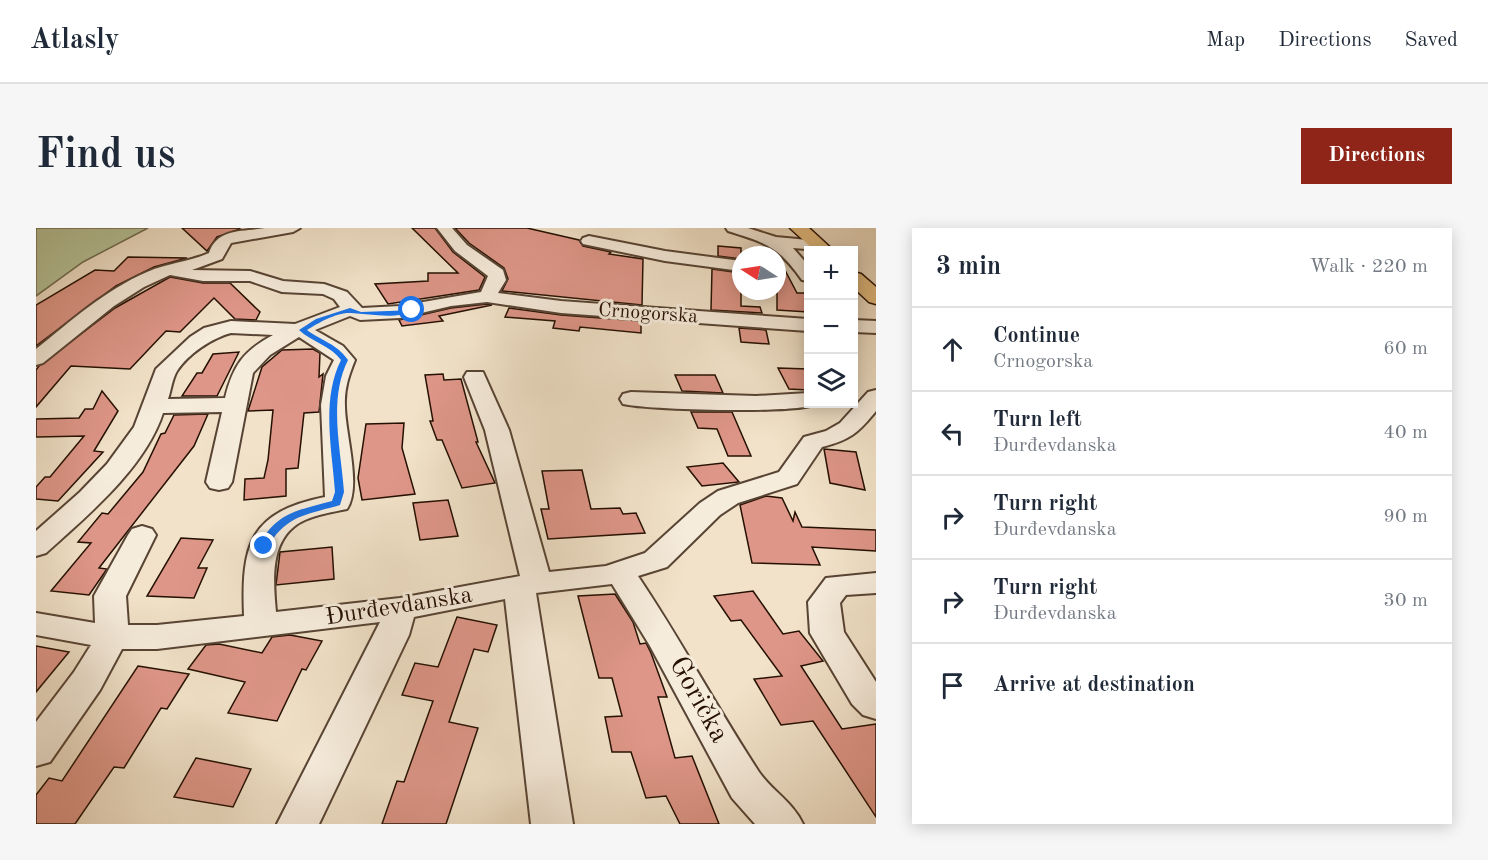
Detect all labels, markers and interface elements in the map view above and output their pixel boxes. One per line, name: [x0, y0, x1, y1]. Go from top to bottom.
text: Atlasly: [30, 27, 120, 55]
text: Map: [1206, 30, 1245, 51]
text: Directions: [1278, 30, 1372, 51]
text: Saved: [1405, 30, 1458, 51]
button: Directions: [1301, 128, 1452, 184]
text: Find us: [36, 135, 175, 177]
north arrow: [732, 246, 786, 300]
map controls: [804, 246, 858, 408]
button: +: [804, 246, 858, 300]
text: 3 min: [936, 254, 1001, 280]
text: Walk · 220 m: [1309, 257, 1428, 277]
route start: [398, 296, 424, 322]
button: −: [804, 300, 858, 354]
street label: Crnogorska: [597, 301, 699, 327]
text: Continue: [993, 325, 1080, 347]
icon: ahead: [936, 333, 969, 366]
text: 60 m: [1383, 339, 1428, 359]
text: Crnogorska: [993, 352, 1093, 372]
button: layers: [804, 354, 858, 408]
text: Turn left: [993, 409, 1082, 431]
icon: left: [936, 417, 969, 450]
text: 40 m: [1383, 423, 1428, 443]
text: Đurđevdanska: [993, 436, 1117, 456]
text: Turn right: [993, 493, 1097, 515]
icon: right: [936, 501, 969, 534]
text: 90 m: [1383, 507, 1428, 527]
text: Đurđevdanska: [993, 520, 1117, 540]
route end: [250, 532, 276, 558]
text: Turn right: [993, 577, 1097, 599]
street label: Đurđevdanska: [324, 584, 474, 630]
icon: right: [936, 585, 969, 618]
text: 30 m: [1383, 591, 1428, 611]
text: Đurđevdanska: [993, 604, 1117, 624]
street label: Gorička: [663, 652, 733, 748]
icon: arrive: [936, 669, 969, 702]
text: Arrive at destination: [993, 674, 1195, 696]

